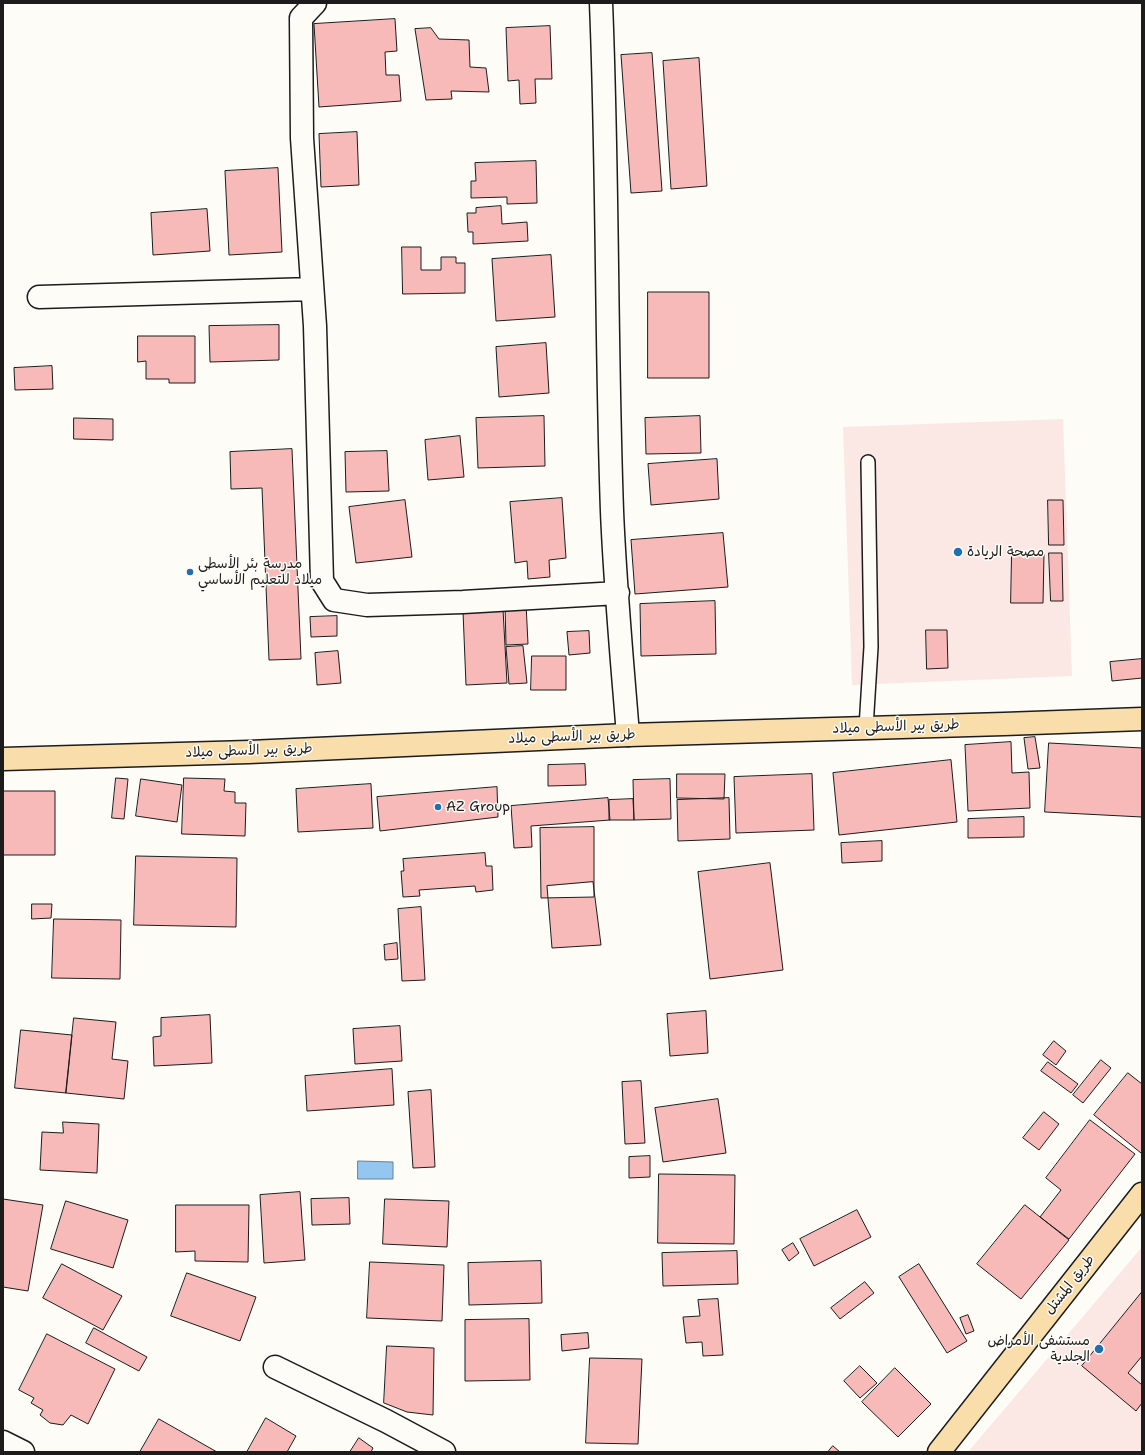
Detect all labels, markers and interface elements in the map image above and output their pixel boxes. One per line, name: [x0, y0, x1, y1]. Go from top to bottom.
place label: مصحة الريادة: [967, 544, 1044, 560]
marker: مصحة الريادة: [952, 546, 964, 558]
place label: مدرسة بئر الأسطى ميلاد للتعليم الأساسي: [198, 556, 322, 588]
marker: مدرسة بئر الأسطى ميلاد للتعليم الأساسي: [185, 567, 195, 577]
street label: طريق بير الأسطى ميلاد: [832, 716, 960, 738]
street label: طريق بير الأسطى ميلاد: [508, 726, 636, 748]
street label: طريق بير الأسطى ميلاد: [185, 740, 313, 762]
place label: AZ Group: [446, 799, 510, 815]
marker: AZ Group: [433, 802, 443, 812]
street label: طريق المشتل: [1042, 1252, 1098, 1318]
place label: مستشفى الأمراض الجلدية: [987, 1333, 1090, 1366]
marker: مستشفى الأمراض الجلدية: [1093, 1343, 1105, 1355]

